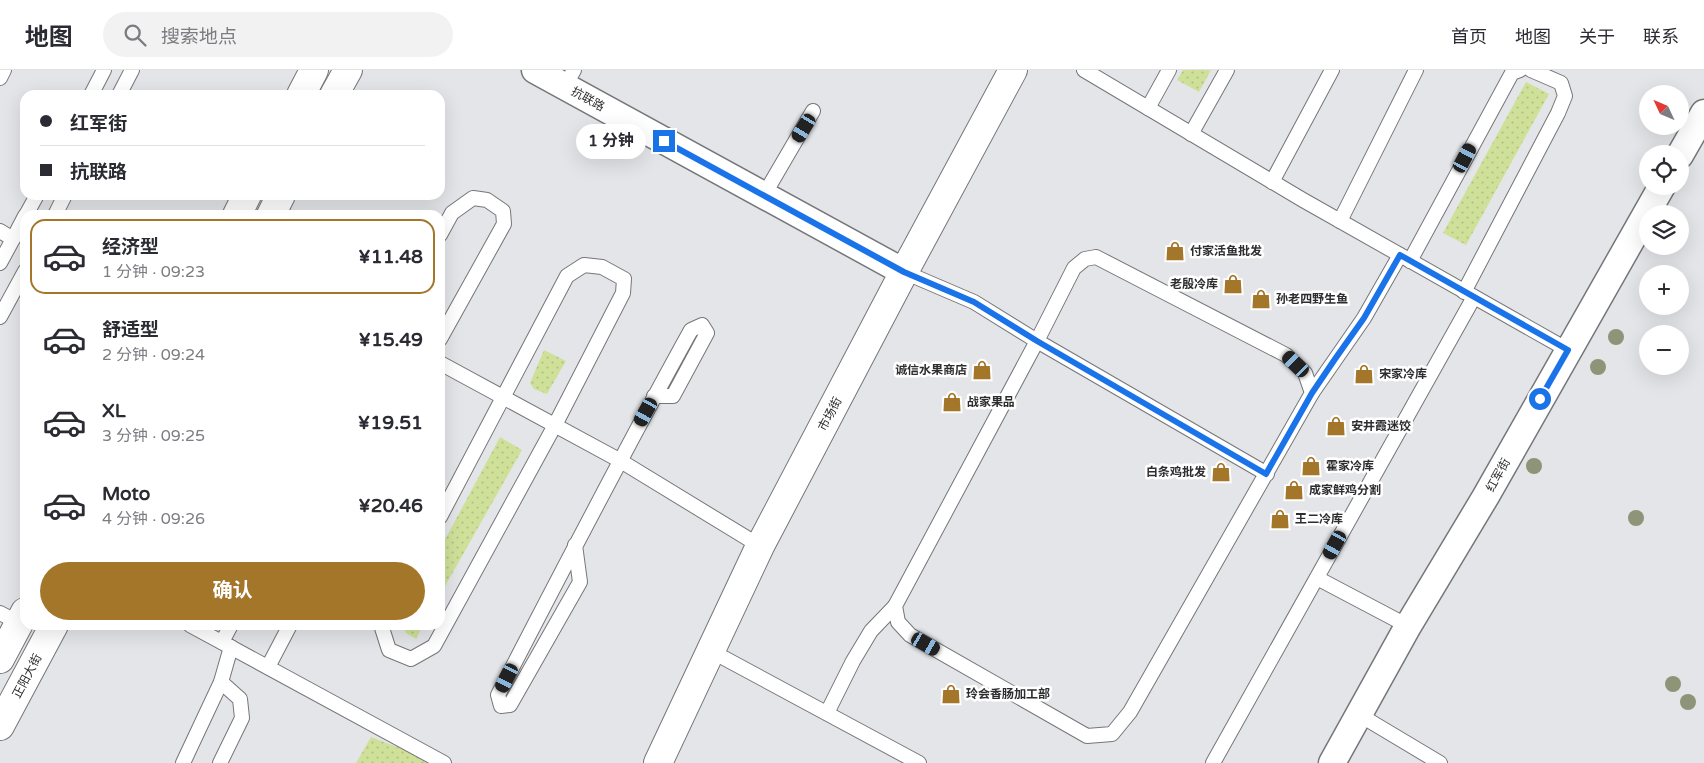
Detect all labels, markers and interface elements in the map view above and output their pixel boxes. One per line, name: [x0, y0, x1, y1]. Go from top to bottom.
search box: [103, 12, 453, 57]
icon: search: [121, 21, 149, 49]
text: 地图: [25, 23, 73, 52]
text: 搜索地点: [161, 26, 237, 48]
text: 首页: [1451, 26, 1487, 48]
text: 地图: [1515, 26, 1551, 48]
text: 关于: [1579, 26, 1615, 48]
text: 联系: [1643, 26, 1679, 48]
street label: 抗联路: [569, 84, 607, 114]
north arrow: [1639, 85, 1689, 135]
map controls: [1639, 85, 1689, 375]
car: [789, 111, 818, 145]
text: 红军街: [70, 113, 127, 135]
callout: 1 分钟: [576, 124, 646, 158]
route end: [653, 130, 675, 152]
text: 1 分钟: [588, 131, 634, 151]
car: [1451, 141, 1478, 175]
button: locate: [1639, 145, 1689, 195]
text: 抗联路: [70, 161, 127, 183]
button: layers: [1639, 205, 1689, 255]
icon: car: [42, 234, 87, 279]
text: 经济型: [102, 236, 159, 258]
shop icon: 付家活鱼批发: [1164, 240, 1186, 262]
place label: 付家活鱼批发: [1190, 244, 1262, 258]
text: ¥11.48: [358, 246, 423, 268]
text: 1 分钟 · 09:23: [102, 262, 205, 282]
button: +: [1639, 265, 1689, 315]
shop icon: 老殷冷库: [1222, 273, 1244, 295]
place label: 老殷冷库: [1170, 277, 1218, 291]
shop icon: 孙老四野生鱼: [1250, 288, 1272, 310]
place label: 孙老四野生鱼: [1276, 292, 1348, 306]
icon: car: [42, 317, 87, 362]
text: 舒适型: [102, 319, 159, 341]
button: −: [1639, 325, 1689, 375]
text: ¥15.49: [358, 329, 423, 351]
text: 2 分钟 · 09:24: [102, 345, 205, 365]
car: [1280, 348, 1312, 380]
shop icon: 诚信水果商店: [971, 359, 993, 381]
place label: 诚信水果商店: [895, 363, 967, 377]
shop icon: 宋家冷库: [1353, 363, 1375, 385]
place label: 宋家冷库: [1379, 367, 1427, 381]
route start: [1529, 388, 1551, 410]
shop icon: 战家果品: [941, 391, 963, 413]
car: [632, 395, 659, 429]
street label: 市场街: [815, 395, 845, 433]
place label: 战家果品: [967, 395, 1015, 409]
icon: car: [42, 400, 87, 445]
text: XL: [102, 400, 126, 422]
text: ¥19.51: [358, 412, 423, 434]
shop icon: 安井霞迷饺: [1325, 415, 1347, 437]
place label: 安井霞迷饺: [1351, 419, 1411, 433]
text: 3 分钟 · 09:25: [102, 426, 205, 446]
shop icon: 霍家冷库: [1300, 455, 1322, 477]
street label: 红军街: [1483, 456, 1513, 494]
place label: 霍家冷库: [1326, 459, 1374, 473]
shop icon: 白条鸡批发: [1210, 461, 1232, 483]
place label: 白条鸡批发: [1146, 465, 1206, 479]
shop icon: 成家鲜鸡分割: [1283, 479, 1305, 501]
icon: car: [42, 483, 87, 528]
text: Moto: [102, 483, 150, 505]
place label: 成家鲜鸡分割: [1309, 483, 1381, 497]
text: ¥20.46: [358, 495, 423, 517]
shop icon: 王二冷库: [1269, 508, 1291, 530]
text: 4 分钟 · 09:26: [102, 509, 205, 529]
place label: 王二冷库: [1295, 512, 1343, 526]
car: [1321, 528, 1348, 562]
button: 确认: [40, 562, 425, 620]
car: [909, 630, 942, 658]
street label: 正阳大街: [10, 652, 44, 700]
car: [493, 661, 520, 695]
shop icon: 玲会香肠加工部: [940, 683, 962, 705]
place label: 玲会香肠加工部: [966, 687, 1050, 701]

